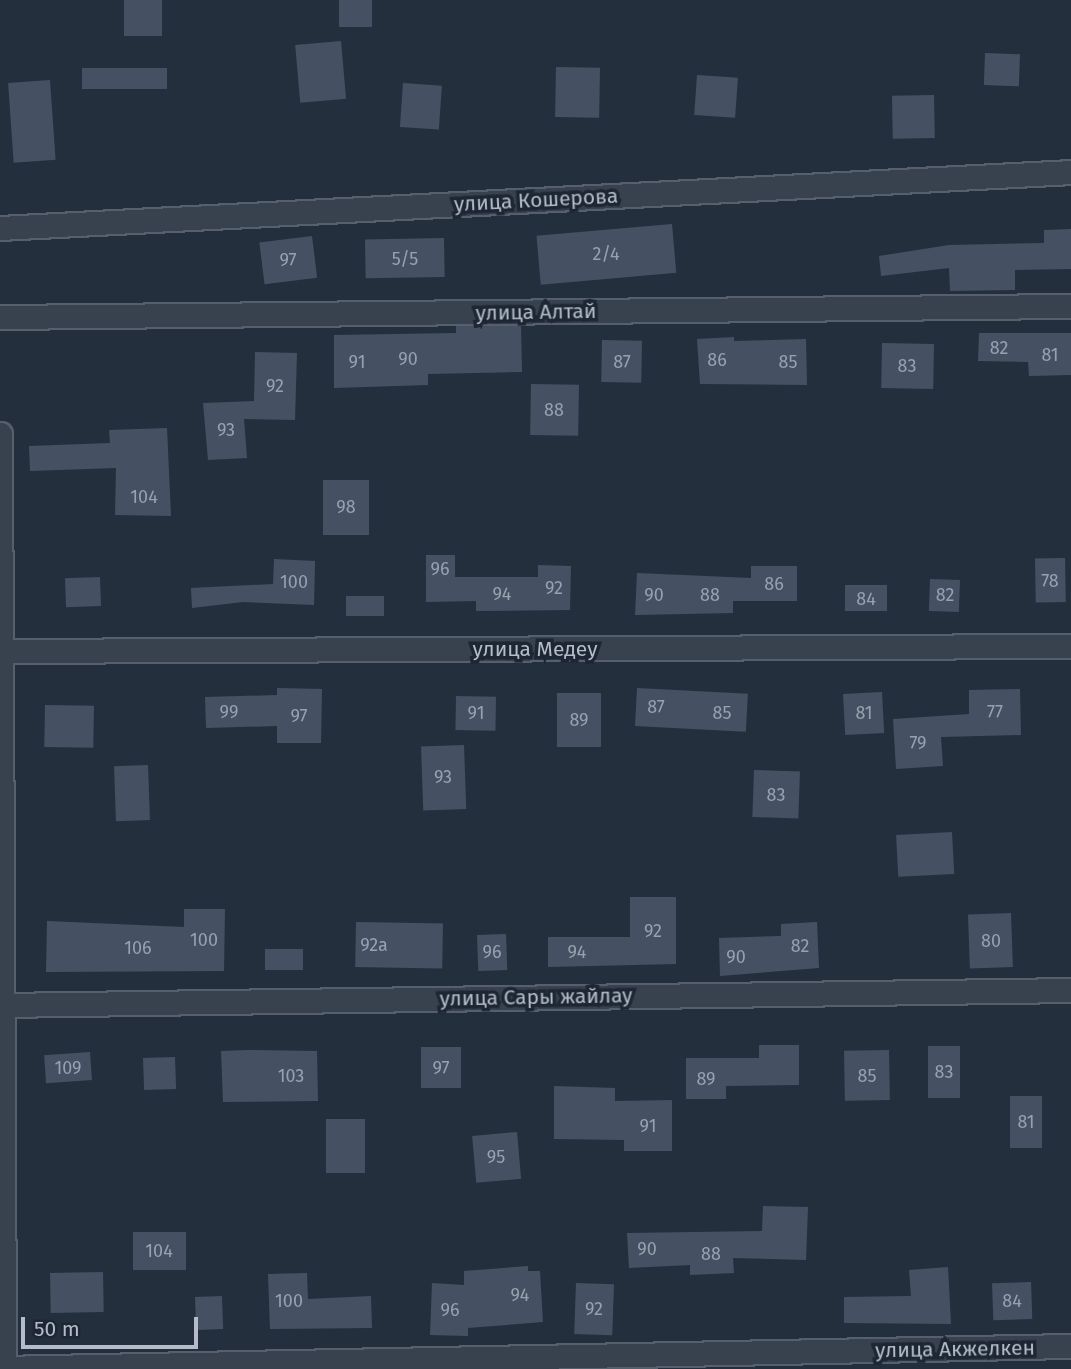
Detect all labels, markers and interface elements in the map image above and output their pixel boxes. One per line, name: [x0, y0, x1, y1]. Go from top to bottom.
street label: улица Кошерова: [453, 183, 619, 217]
house number: 2/4: [593, 243, 619, 265]
house number: 5/5: [392, 248, 418, 270]
house number: 97: [279, 249, 297, 271]
street label: улица Алтай: [475, 298, 597, 326]
house number: 82: [990, 337, 1008, 359]
house number: 81: [1041, 344, 1059, 366]
house number: 90: [398, 348, 418, 370]
house number: 86: [707, 349, 727, 371]
house number: 91: [349, 351, 365, 373]
house number: 87: [613, 351, 631, 373]
house number: 85: [779, 351, 797, 373]
house number: 83: [898, 355, 916, 377]
house number: 92: [266, 375, 284, 397]
house number: 88: [544, 399, 564, 421]
house number: 93: [217, 419, 235, 441]
house number: 104: [130, 486, 158, 508]
house number: 98: [336, 496, 356, 518]
house number: 96: [430, 558, 450, 580]
house number: 78: [1041, 570, 1059, 592]
house number: 100: [280, 571, 308, 593]
house number: 86: [764, 573, 784, 595]
house number: 92: [545, 577, 563, 599]
house number: 94: [493, 583, 511, 605]
house number: 90: [644, 584, 664, 606]
house number: 88: [700, 584, 720, 606]
house number: 82: [936, 584, 954, 606]
house number: 84: [856, 588, 876, 610]
street label: улица Медеу: [472, 636, 598, 662]
house number: 87: [647, 696, 665, 718]
house number: 99: [220, 701, 238, 723]
house number: 77: [987, 701, 1003, 723]
house number: 91: [468, 702, 484, 724]
house number: 85: [713, 702, 731, 724]
house number: 81: [855, 702, 873, 724]
house number: 97: [290, 705, 308, 727]
house number: 89: [569, 709, 589, 731]
house number: 79: [909, 732, 927, 754]
house number: 93: [434, 766, 452, 788]
house number: 83: [767, 784, 785, 806]
house number: 92: [644, 920, 662, 942]
house number: 100: [190, 929, 218, 951]
house number: 80: [981, 930, 1001, 952]
house number: 92а: [360, 934, 388, 956]
house number: 82: [791, 935, 809, 957]
house number: 106: [124, 937, 152, 959]
house number: 96: [482, 941, 502, 963]
house number: 94: [568, 941, 586, 963]
house number: 90: [726, 946, 746, 968]
street label: улица Сары жайлау: [439, 983, 633, 1011]
house number: 109: [54, 1057, 82, 1079]
house number: 97: [432, 1057, 450, 1079]
house number: 83: [935, 1061, 953, 1083]
house number: 103: [278, 1065, 304, 1087]
house number: 85: [858, 1065, 876, 1087]
house number: 89: [696, 1068, 716, 1090]
house number: 81: [1017, 1111, 1035, 1133]
house number: 91: [640, 1115, 656, 1137]
house number: 95: [487, 1146, 505, 1168]
house number: 90: [637, 1238, 657, 1260]
house number: 104: [145, 1240, 173, 1262]
house number: 88: [701, 1243, 721, 1265]
house number: 94: [511, 1284, 529, 1306]
house number: 100: [275, 1290, 303, 1312]
house number: 84: [1002, 1290, 1022, 1312]
house number: 92: [585, 1298, 603, 1320]
house number: 96: [440, 1299, 460, 1321]
scale bar: [24, 1302, 201, 1346]
text: 50 m: [34, 1316, 80, 1342]
street label: улица Акжелкен: [875, 1335, 1035, 1363]

